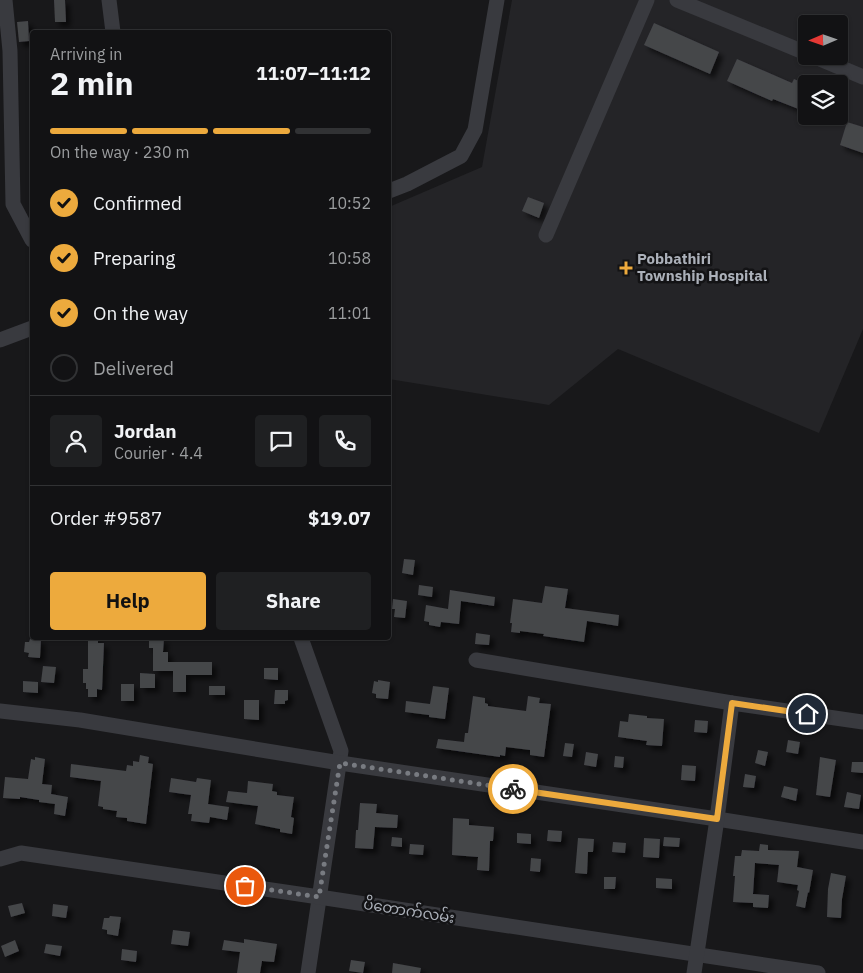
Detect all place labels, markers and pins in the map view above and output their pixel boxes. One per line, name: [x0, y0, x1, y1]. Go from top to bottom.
place label: Pobbathiri Township Hospital: [637, 249, 768, 285]
marker: Pobbathiri Township Hospital: [619, 261, 633, 275]
pin: [786, 693, 828, 735]
pin: [224, 865, 266, 907]

